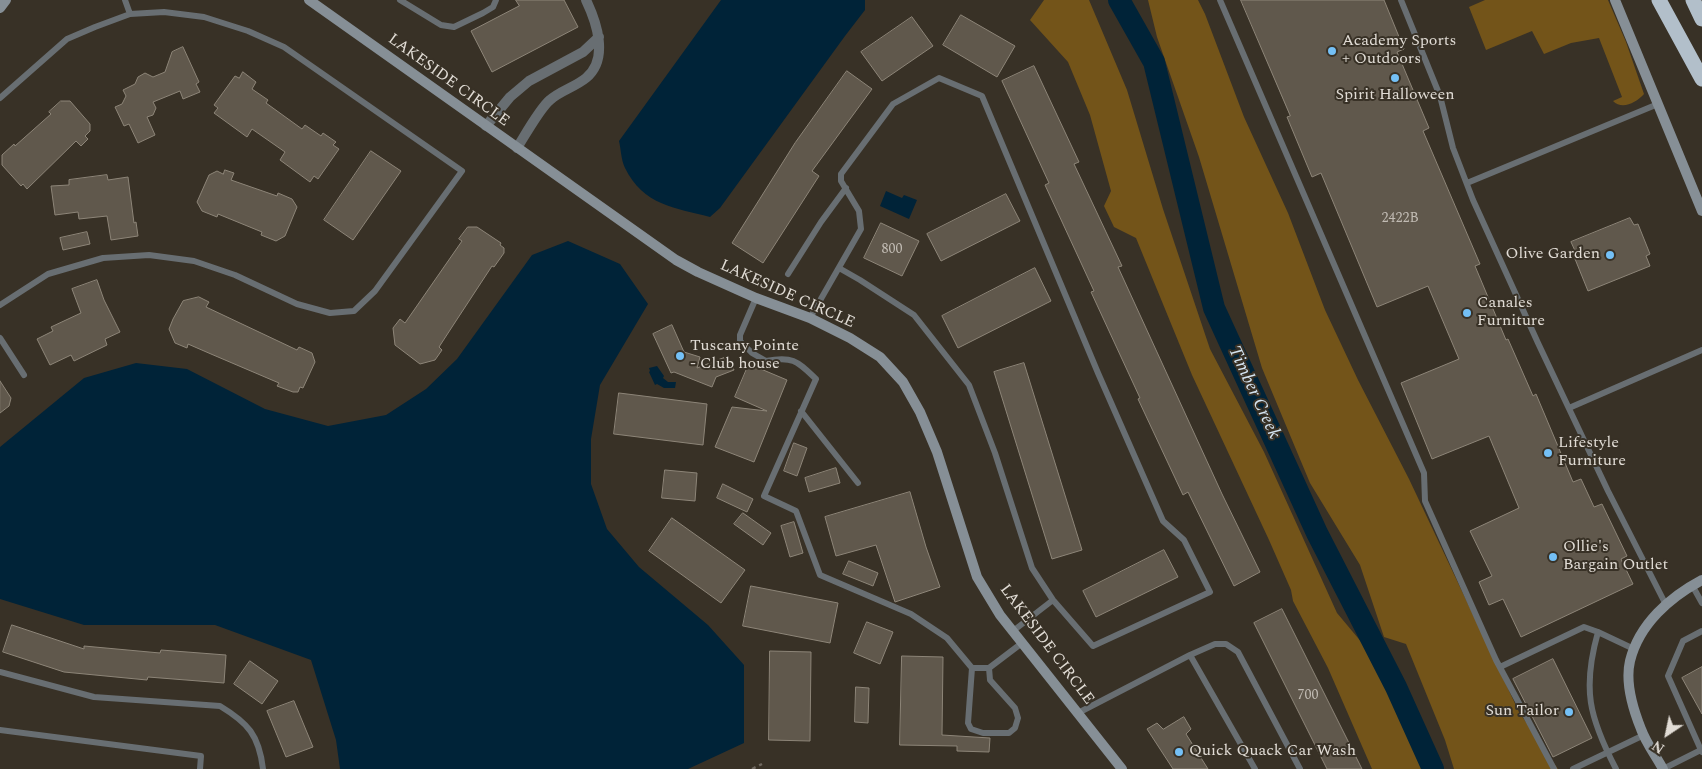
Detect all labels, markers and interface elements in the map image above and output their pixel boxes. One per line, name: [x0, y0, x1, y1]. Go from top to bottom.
street label: LAKESIDE CIRCLE: [383, 30, 513, 132]
place label: Academy Sports + Outdoors: [1342, 32, 1456, 70]
marker: Academy Sports + Outdoors: [1326, 45, 1338, 57]
marker: Spirit Halloween: [1389, 72, 1401, 84]
place label: Spirit Halloween: [1335, 86, 1455, 106]
house number: 2422B: [1381, 211, 1419, 227]
house number: 800: [882, 242, 902, 258]
place label: Olive Garden: [1505, 245, 1600, 265]
marker: Olive Garden: [1604, 249, 1616, 261]
street label: LAKESIDE CIRCLE: [717, 257, 857, 333]
place label: Canales Furniture: [1477, 294, 1545, 332]
marker: Canales Furniture: [1461, 307, 1473, 319]
place label: Tuscany Pointe - Club house: [690, 337, 799, 375]
water label: Timber Creek: [1222, 343, 1284, 443]
marker: Tuscany Pointe - Club house: [674, 350, 686, 362]
place label: Lifestyle Furniture: [1558, 434, 1626, 472]
marker: Lifestyle Furniture: [1542, 447, 1554, 459]
place label: Ollie's Bargain Outlet: [1563, 538, 1668, 576]
marker: Ollie's Bargain Outlet: [1547, 551, 1559, 563]
street label: LAKESIDE CIRCLE: [994, 581, 1098, 709]
house number: 700: [1298, 688, 1318, 704]
place label: Sun Tailor: [1486, 702, 1559, 722]
marker: Sun Tailor: [1563, 706, 1575, 718]
north arrow: [1642, 709, 1692, 759]
text: N: [1648, 735, 1669, 759]
place label: Quick Quack Car Wash: [1189, 742, 1356, 762]
marker: Quick Quack Car Wash: [1173, 746, 1185, 758]

